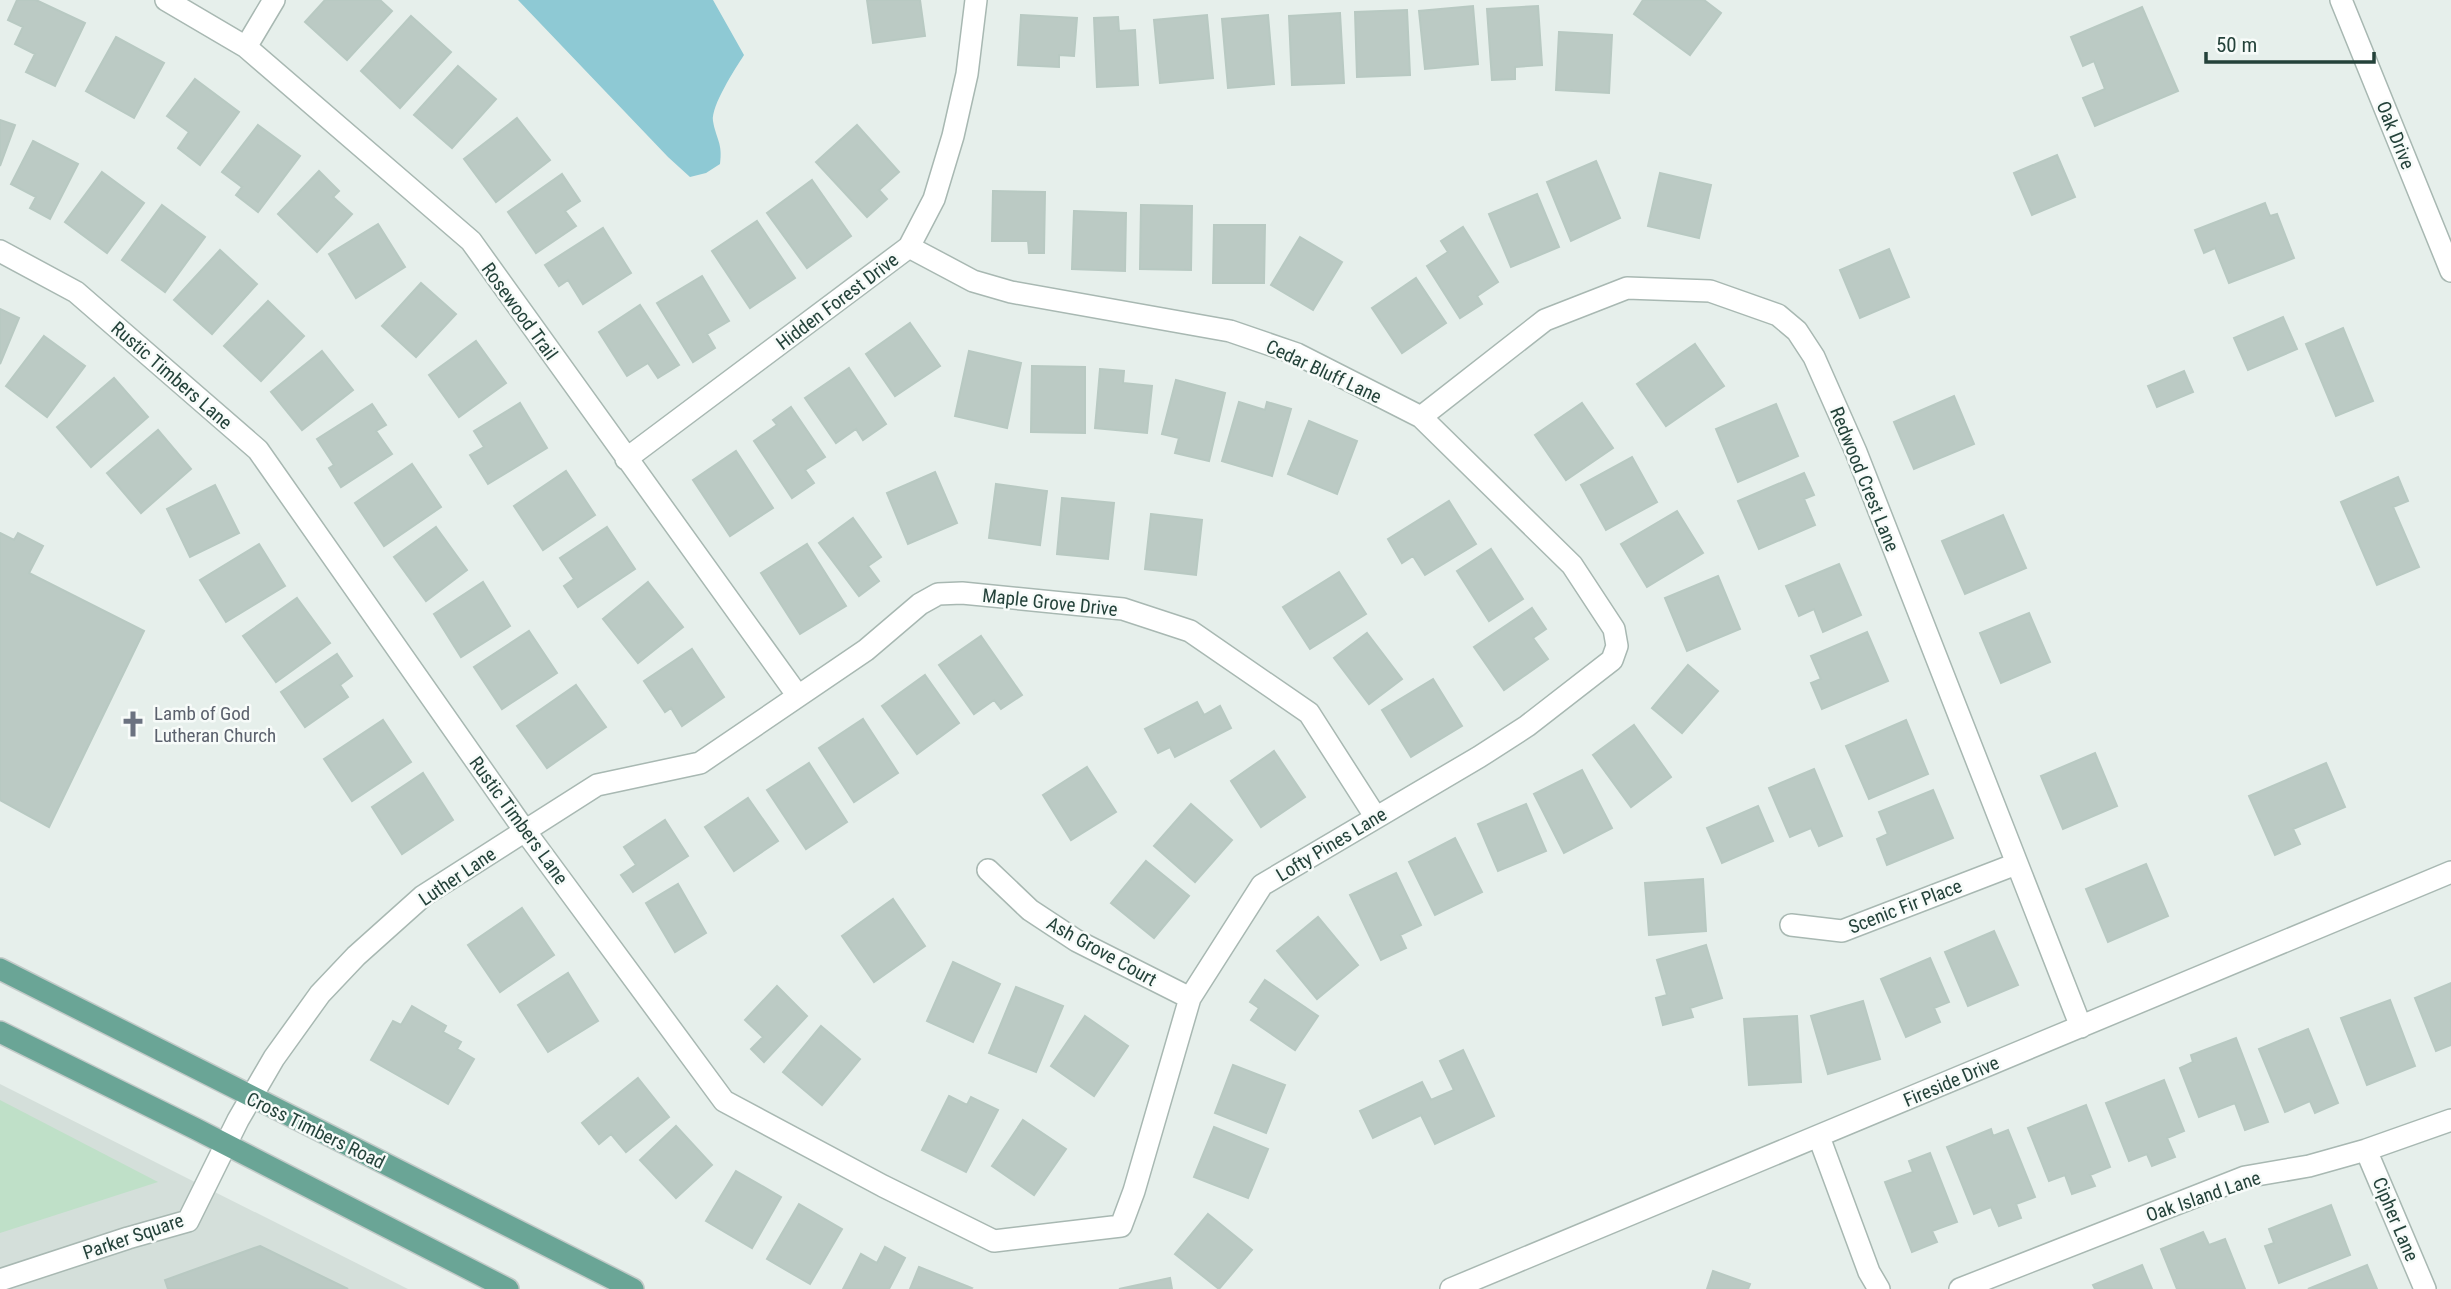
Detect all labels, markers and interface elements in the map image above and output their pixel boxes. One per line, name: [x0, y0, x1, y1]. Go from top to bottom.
scale bar: [2206, 21, 2374, 65]
text: 50 m: [2216, 33, 2257, 57]
street label: Oak Drive: [2372, 98, 2420, 173]
street label: Hidden Forest Drive: [772, 248, 903, 355]
street label: Rosewood Trail: [477, 258, 563, 364]
street label: Rustic Timbers Lane: [107, 317, 237, 434]
street label: Cedar Bluff Lane: [1262, 335, 1385, 408]
street label: Redwood Crest Lane: [1825, 404, 1904, 555]
street label: Maple Grove Drive: [981, 584, 1119, 621]
place label: Lamb of God Lutheran Church: [154, 702, 276, 747]
church icon: Lamb of God Lutheran Church: [118, 709, 148, 739]
street label: Rustic Timbers Lane: [464, 752, 573, 889]
street label: Lofty Pines Lane: [1272, 802, 1391, 886]
street label: Luther Lane: [414, 842, 500, 911]
street label: Scenic Fir Place: [1845, 874, 1965, 939]
street label: Ash Grove Court: [1043, 912, 1161, 991]
street label: Fireside Drive: [1900, 1051, 2003, 1112]
street label: Cross Timbers Road: [243, 1087, 389, 1174]
street label: Oak Island Lane: [2143, 1166, 2264, 1227]
street label: Cipher Lane: [2368, 1174, 2424, 1265]
street label: Parker Square: [80, 1208, 187, 1264]

